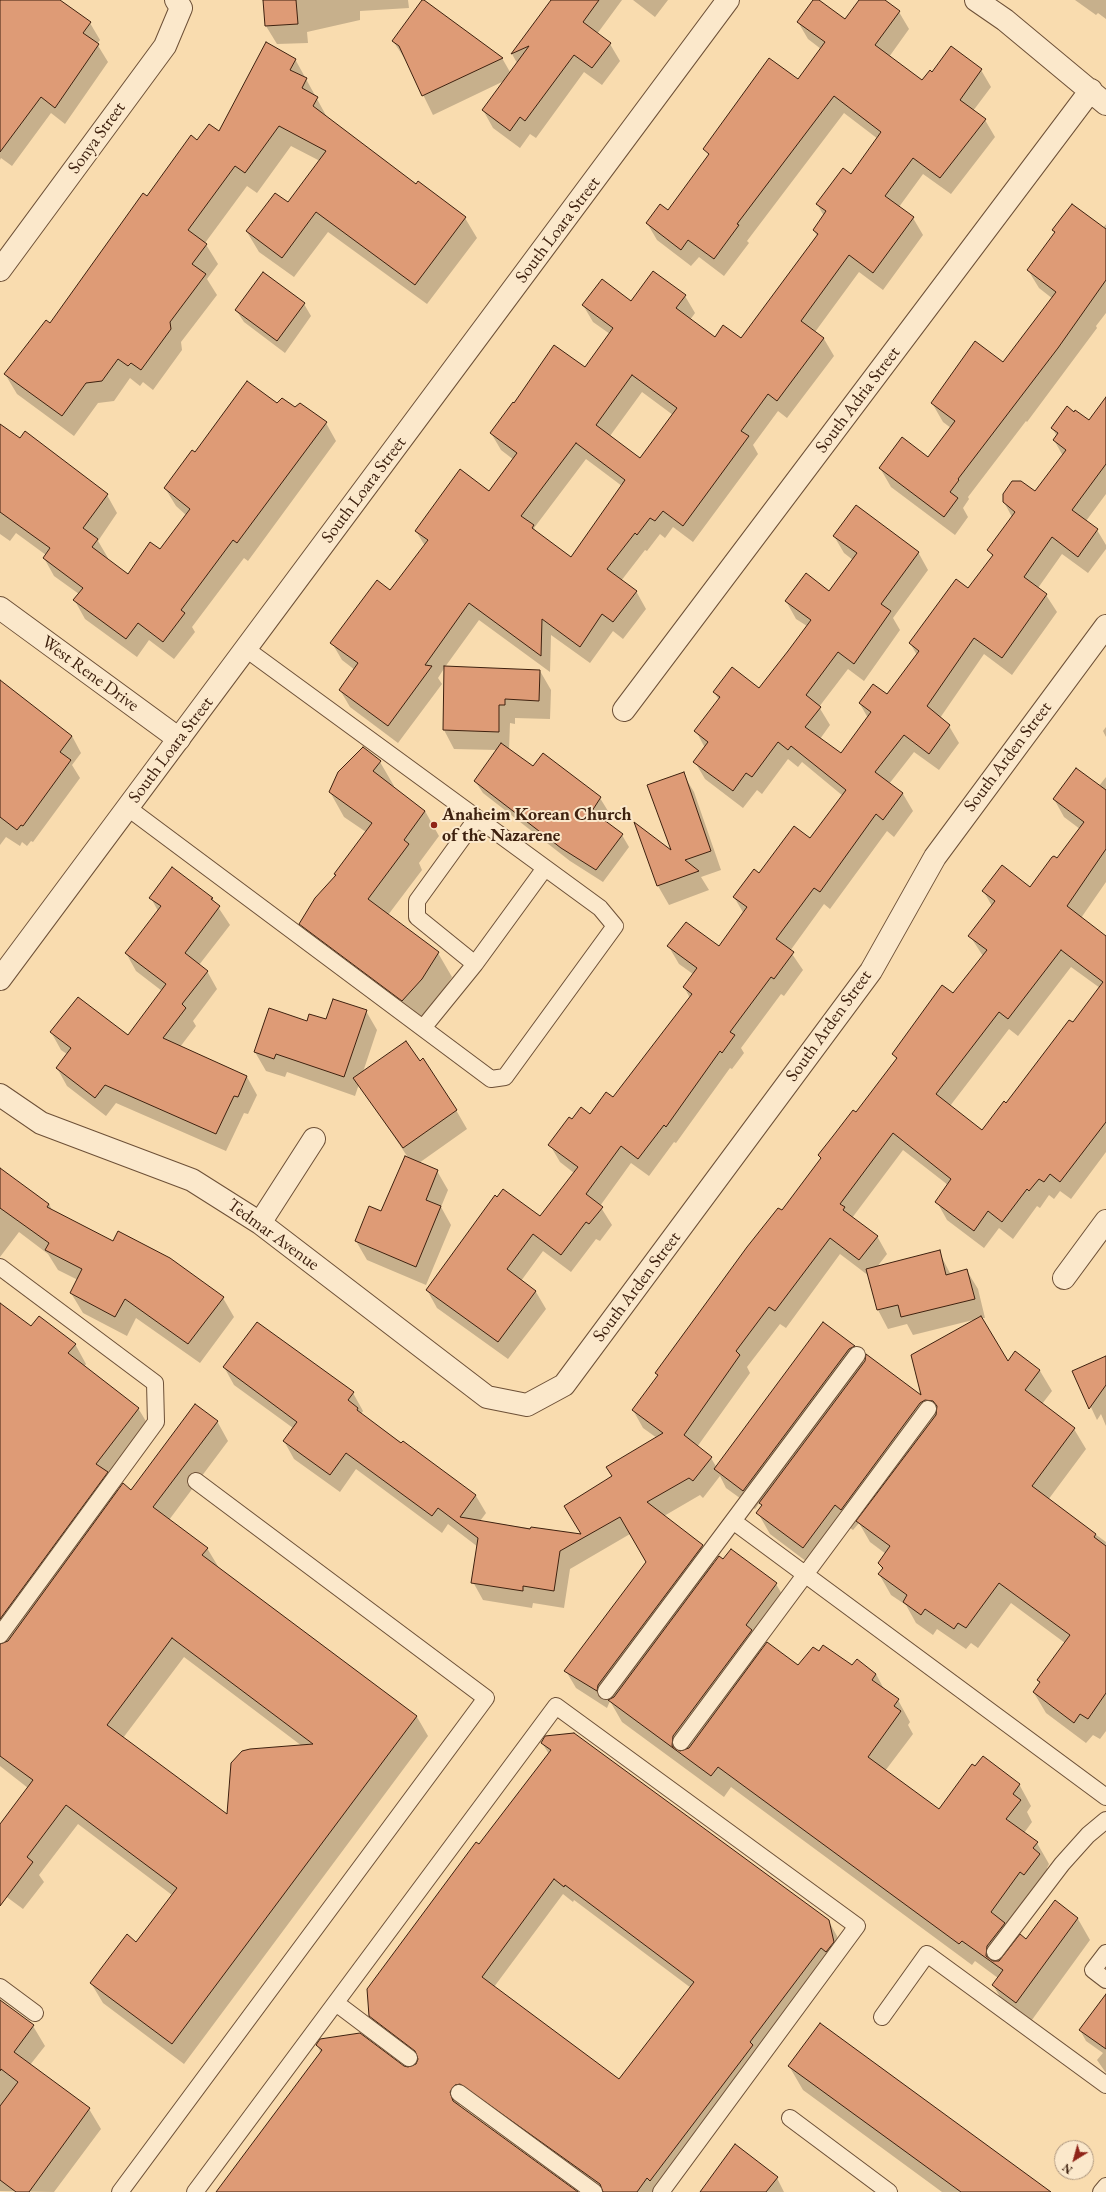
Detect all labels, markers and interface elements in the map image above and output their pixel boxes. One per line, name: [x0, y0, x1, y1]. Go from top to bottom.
street label: Sonya Street: [64, 98, 130, 178]
street label: South Loara Street: [511, 172, 605, 288]
street label: South Adria Street: [811, 343, 905, 457]
street label: South Loara Street: [317, 432, 411, 548]
street label: West Rene Drive: [37, 631, 143, 717]
street label: South Loara Street: [124, 692, 218, 808]
street label: South Arden Street: [959, 698, 1057, 816]
place label: Anaheim Korean Church of the Nazarene: [442, 804, 631, 846]
marker: Anaheim Korean Church of the Nazarene: [429, 820, 439, 830]
street label: South Arden Street: [781, 966, 877, 1086]
street label: Tedmar Avenue: [223, 1194, 323, 1276]
street label: South Arden Street: [588, 1228, 686, 1346]
north arrow: [1054, 2140, 1094, 2180]
text: N: [1060, 2161, 1075, 2177]

